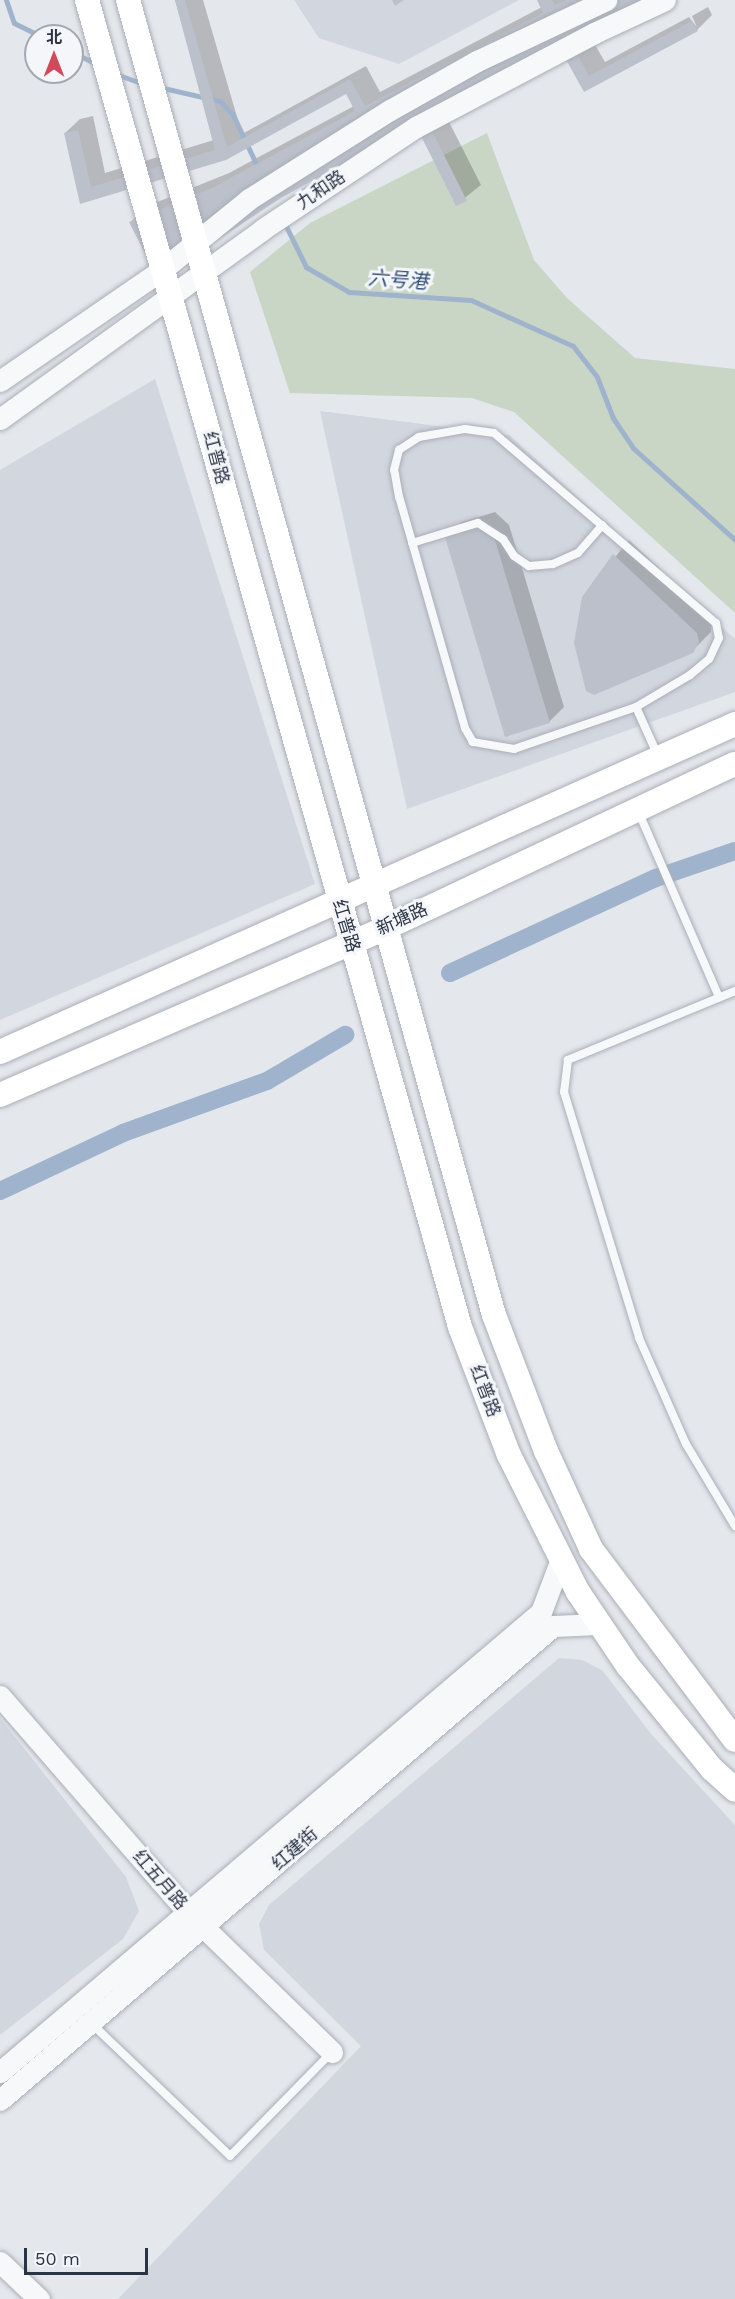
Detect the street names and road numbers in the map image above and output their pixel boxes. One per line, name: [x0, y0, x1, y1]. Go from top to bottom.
street label: 九和路: [293, 166, 349, 214]
street label: 红普路: [199, 429, 233, 487]
street label: 红普路: [328, 897, 364, 955]
street label: 新塘路: [373, 898, 431, 940]
street label: 红普路: [465, 1362, 505, 1420]
street label: 红建街: [268, 1823, 322, 1875]
street label: 红五月路: [128, 1846, 192, 1914]

